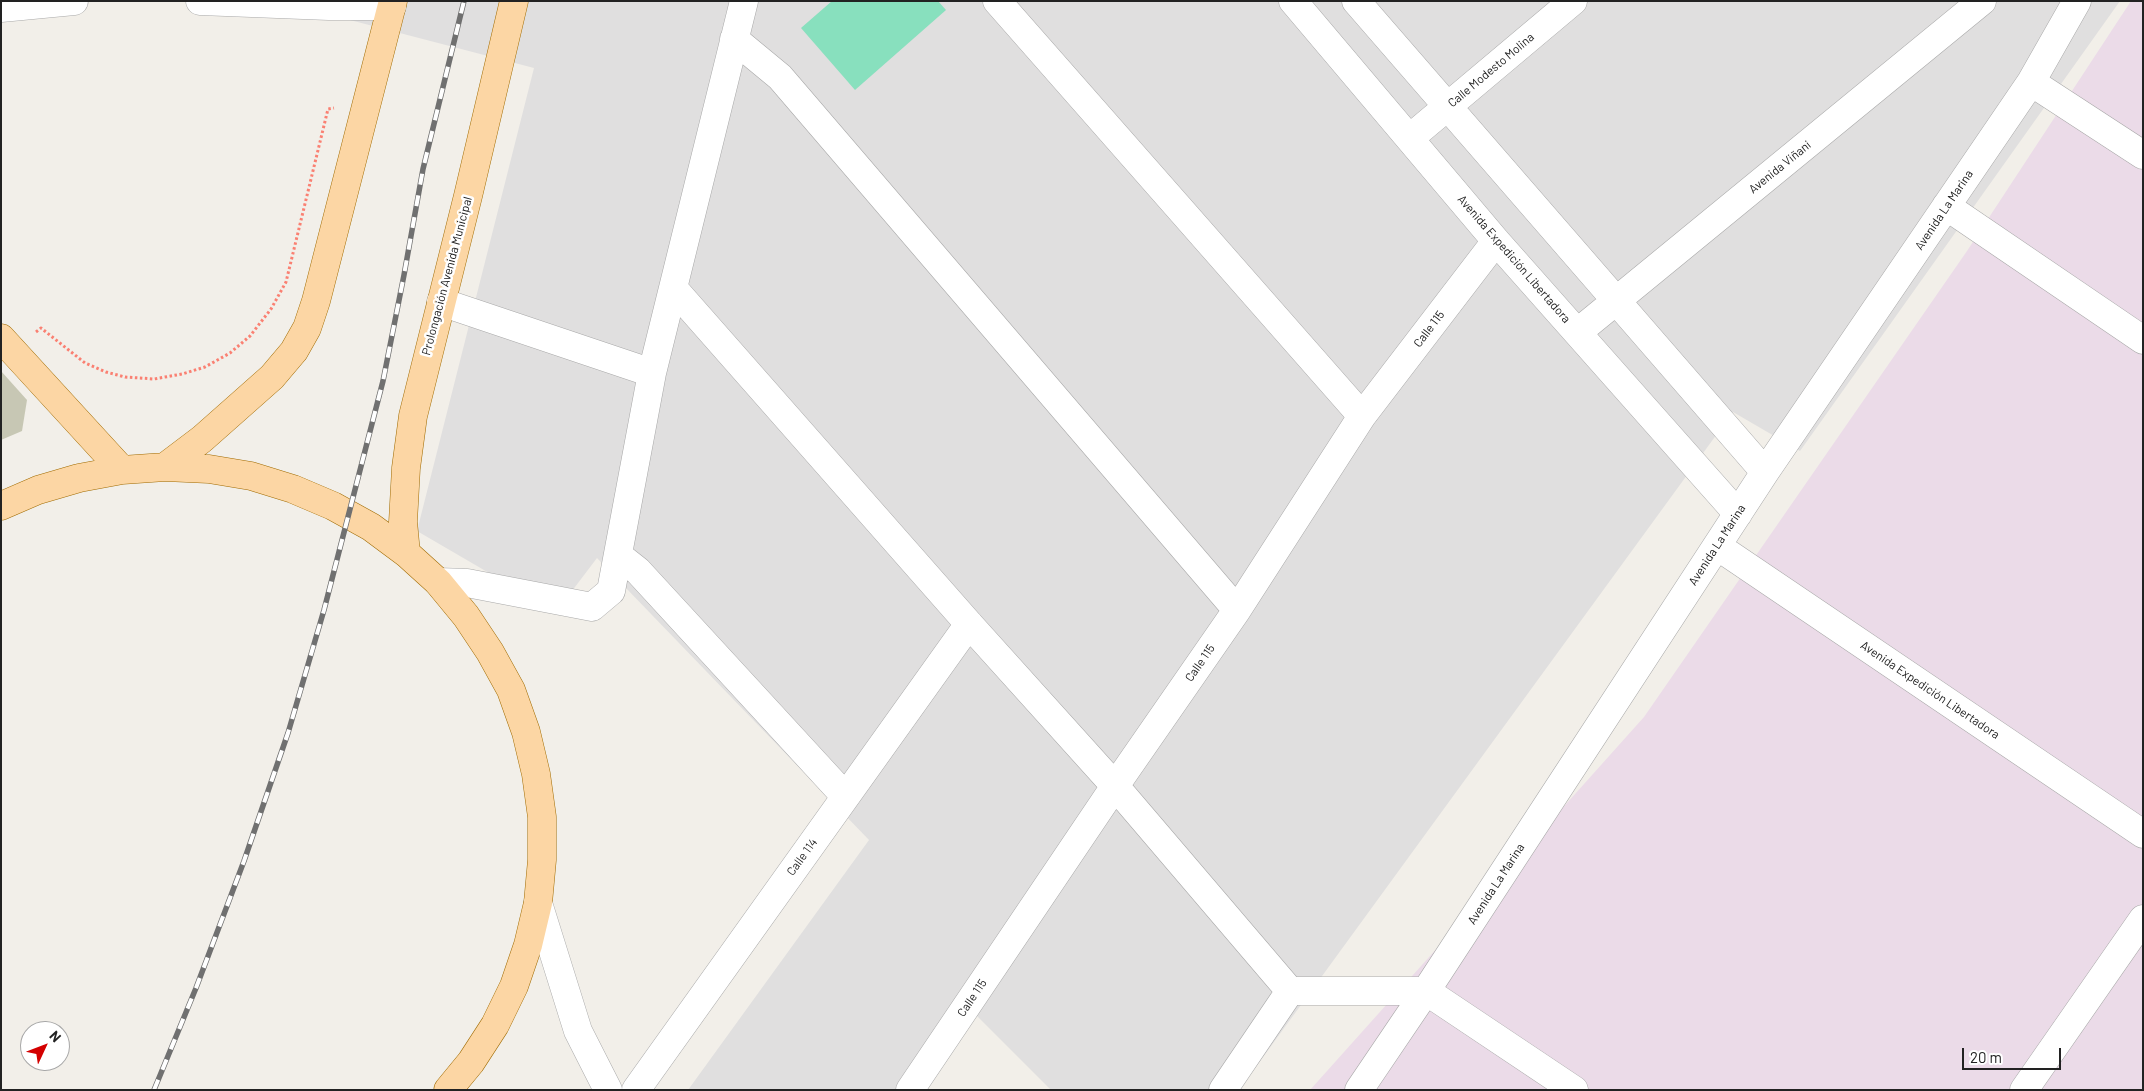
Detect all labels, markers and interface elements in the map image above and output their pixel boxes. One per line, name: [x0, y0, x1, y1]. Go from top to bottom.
street label: Calle Modesto Molina: [1445, 30, 1537, 110]
street label: Avenida Viñani: [1746, 138, 1814, 196]
street label: Avenida La Marina: [1912, 167, 1976, 253]
street label: Avenida Expedición Libertadora: [1454, 192, 1574, 326]
street label: Prolongación Avenida Municipal: [419, 195, 475, 357]
street label: Calle 115: [1411, 308, 1447, 350]
street label: Avenida La Marina: [1685, 502, 1749, 588]
street label: Avenida Expedición Libertadora: [1858, 638, 2002, 742]
street label: Calle 115: [1182, 642, 1218, 684]
street label: Calle 114: [784, 835, 820, 879]
street label: Avenida La Marina: [1464, 841, 1528, 927]
street label: Calle 115: [954, 976, 990, 1020]
north arrow: [20, 1021, 70, 1071]
text: N: [46, 1027, 65, 1045]
scale bar: [1964, 1038, 2063, 1070]
text: 20 m: [1970, 1048, 2002, 1066]

